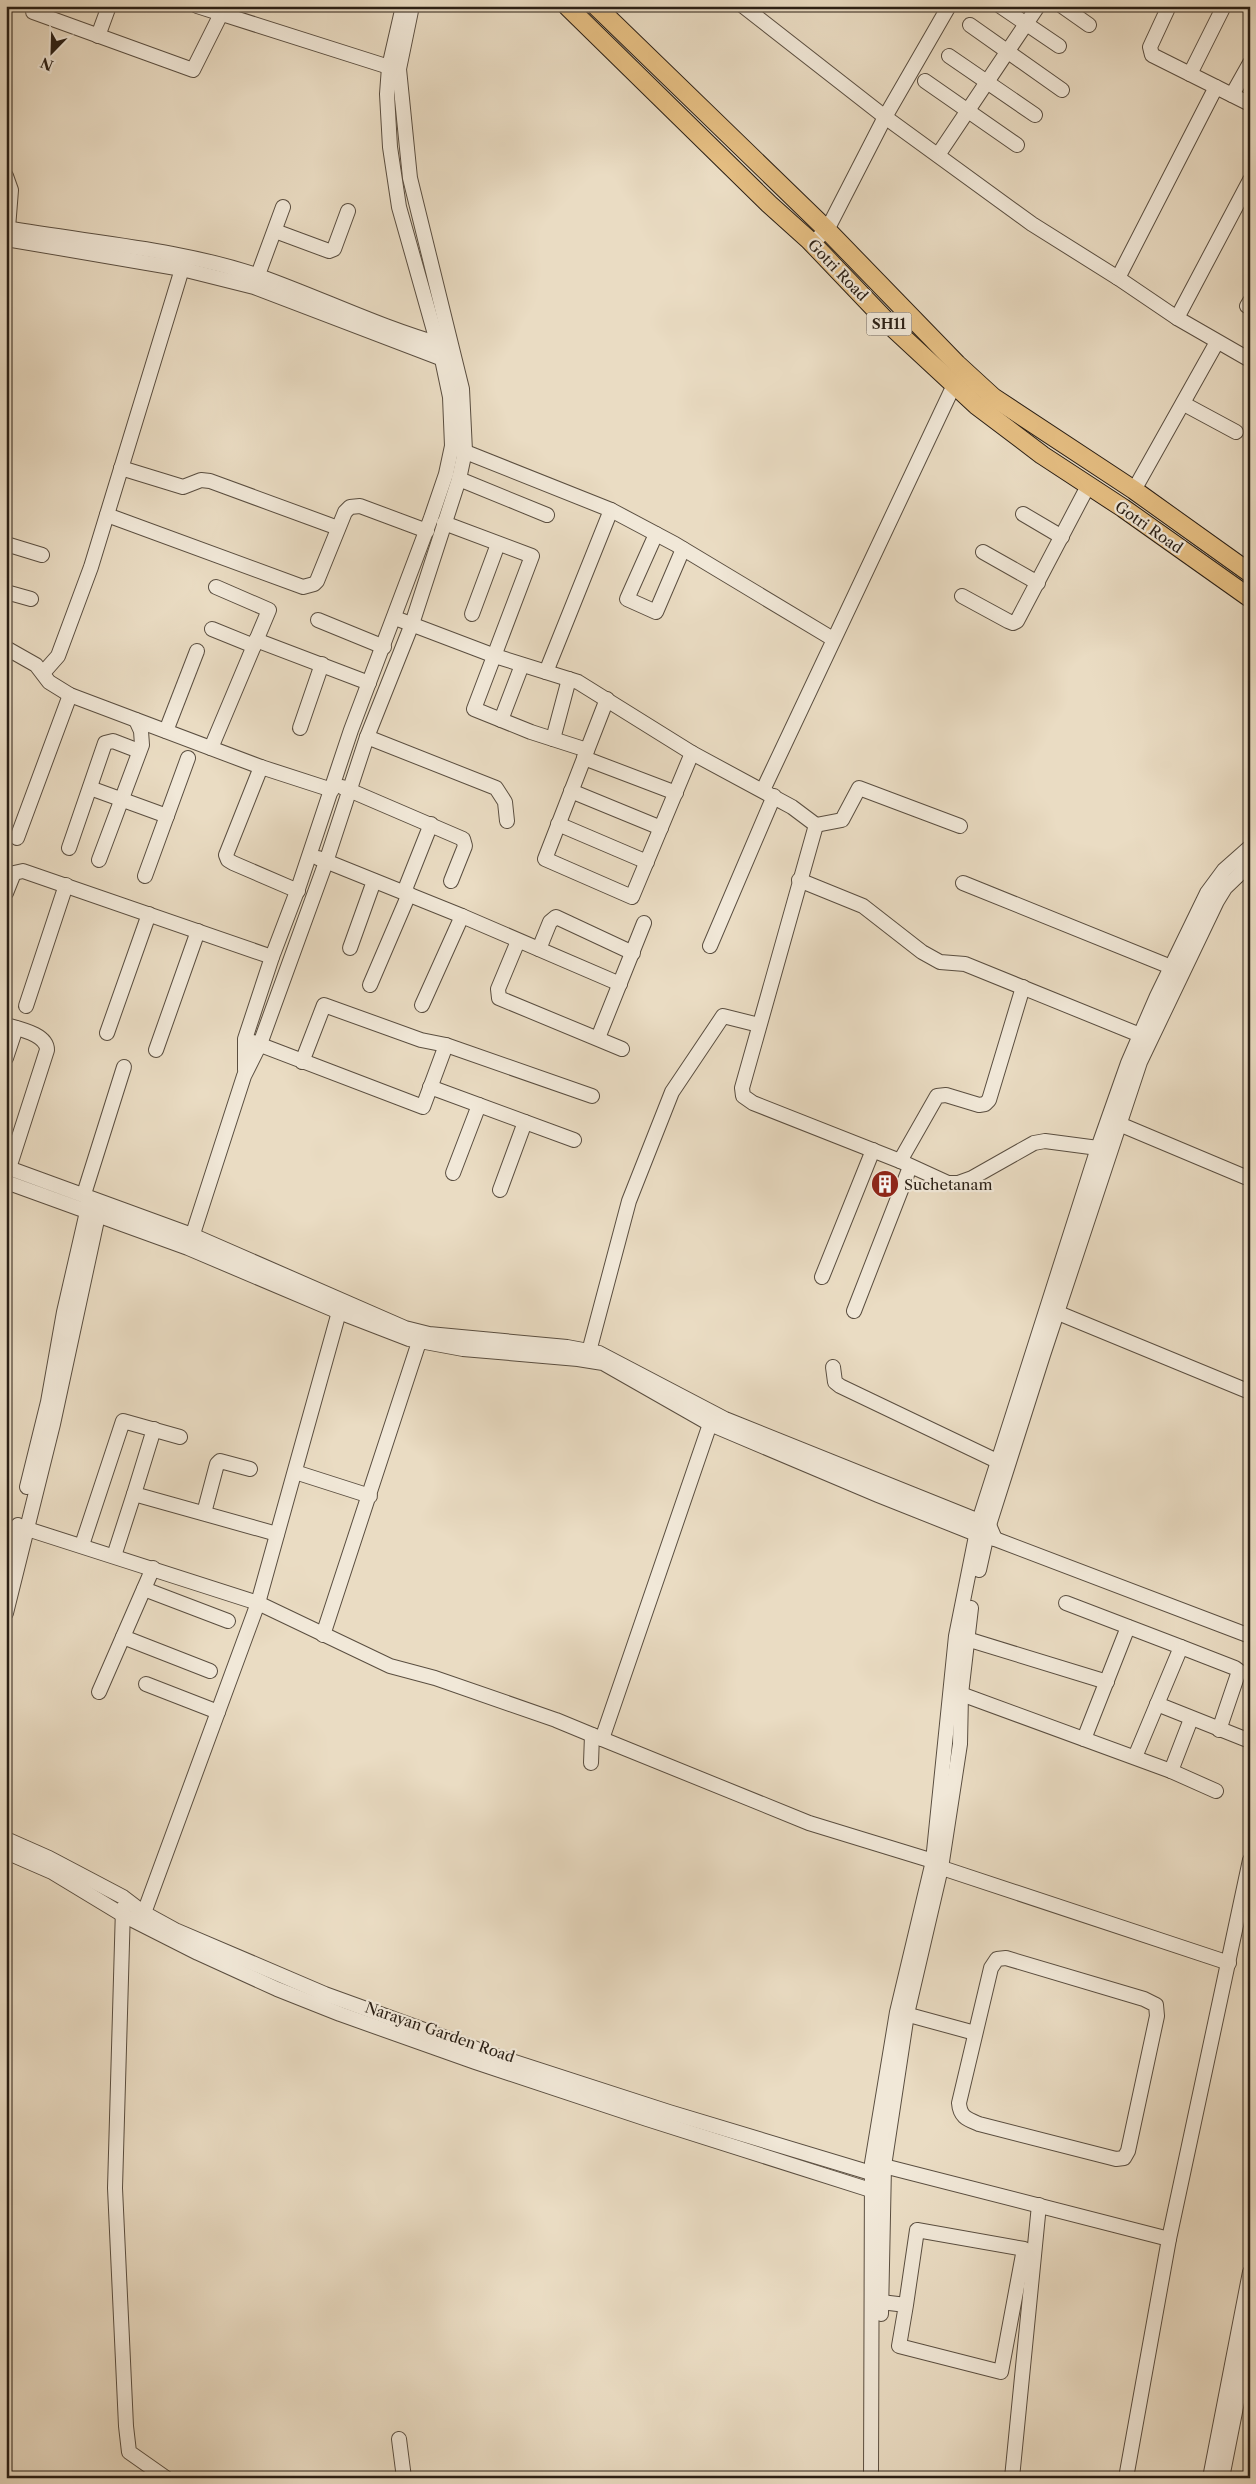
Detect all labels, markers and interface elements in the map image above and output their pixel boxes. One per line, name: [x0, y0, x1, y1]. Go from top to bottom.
north arrow: [28, 28, 78, 78]
text: N: [38, 53, 56, 75]
street label: Gotri Road: [804, 235, 872, 305]
road number: SH11: [866, 312, 912, 336]
street label: Gotri Road: [1111, 497, 1187, 557]
building icon: Suchetanam: [870, 1169, 900, 1199]
place label: Suchetanam: [904, 1175, 992, 1194]
street label: Narayan Garden Road: [363, 1997, 517, 2067]

